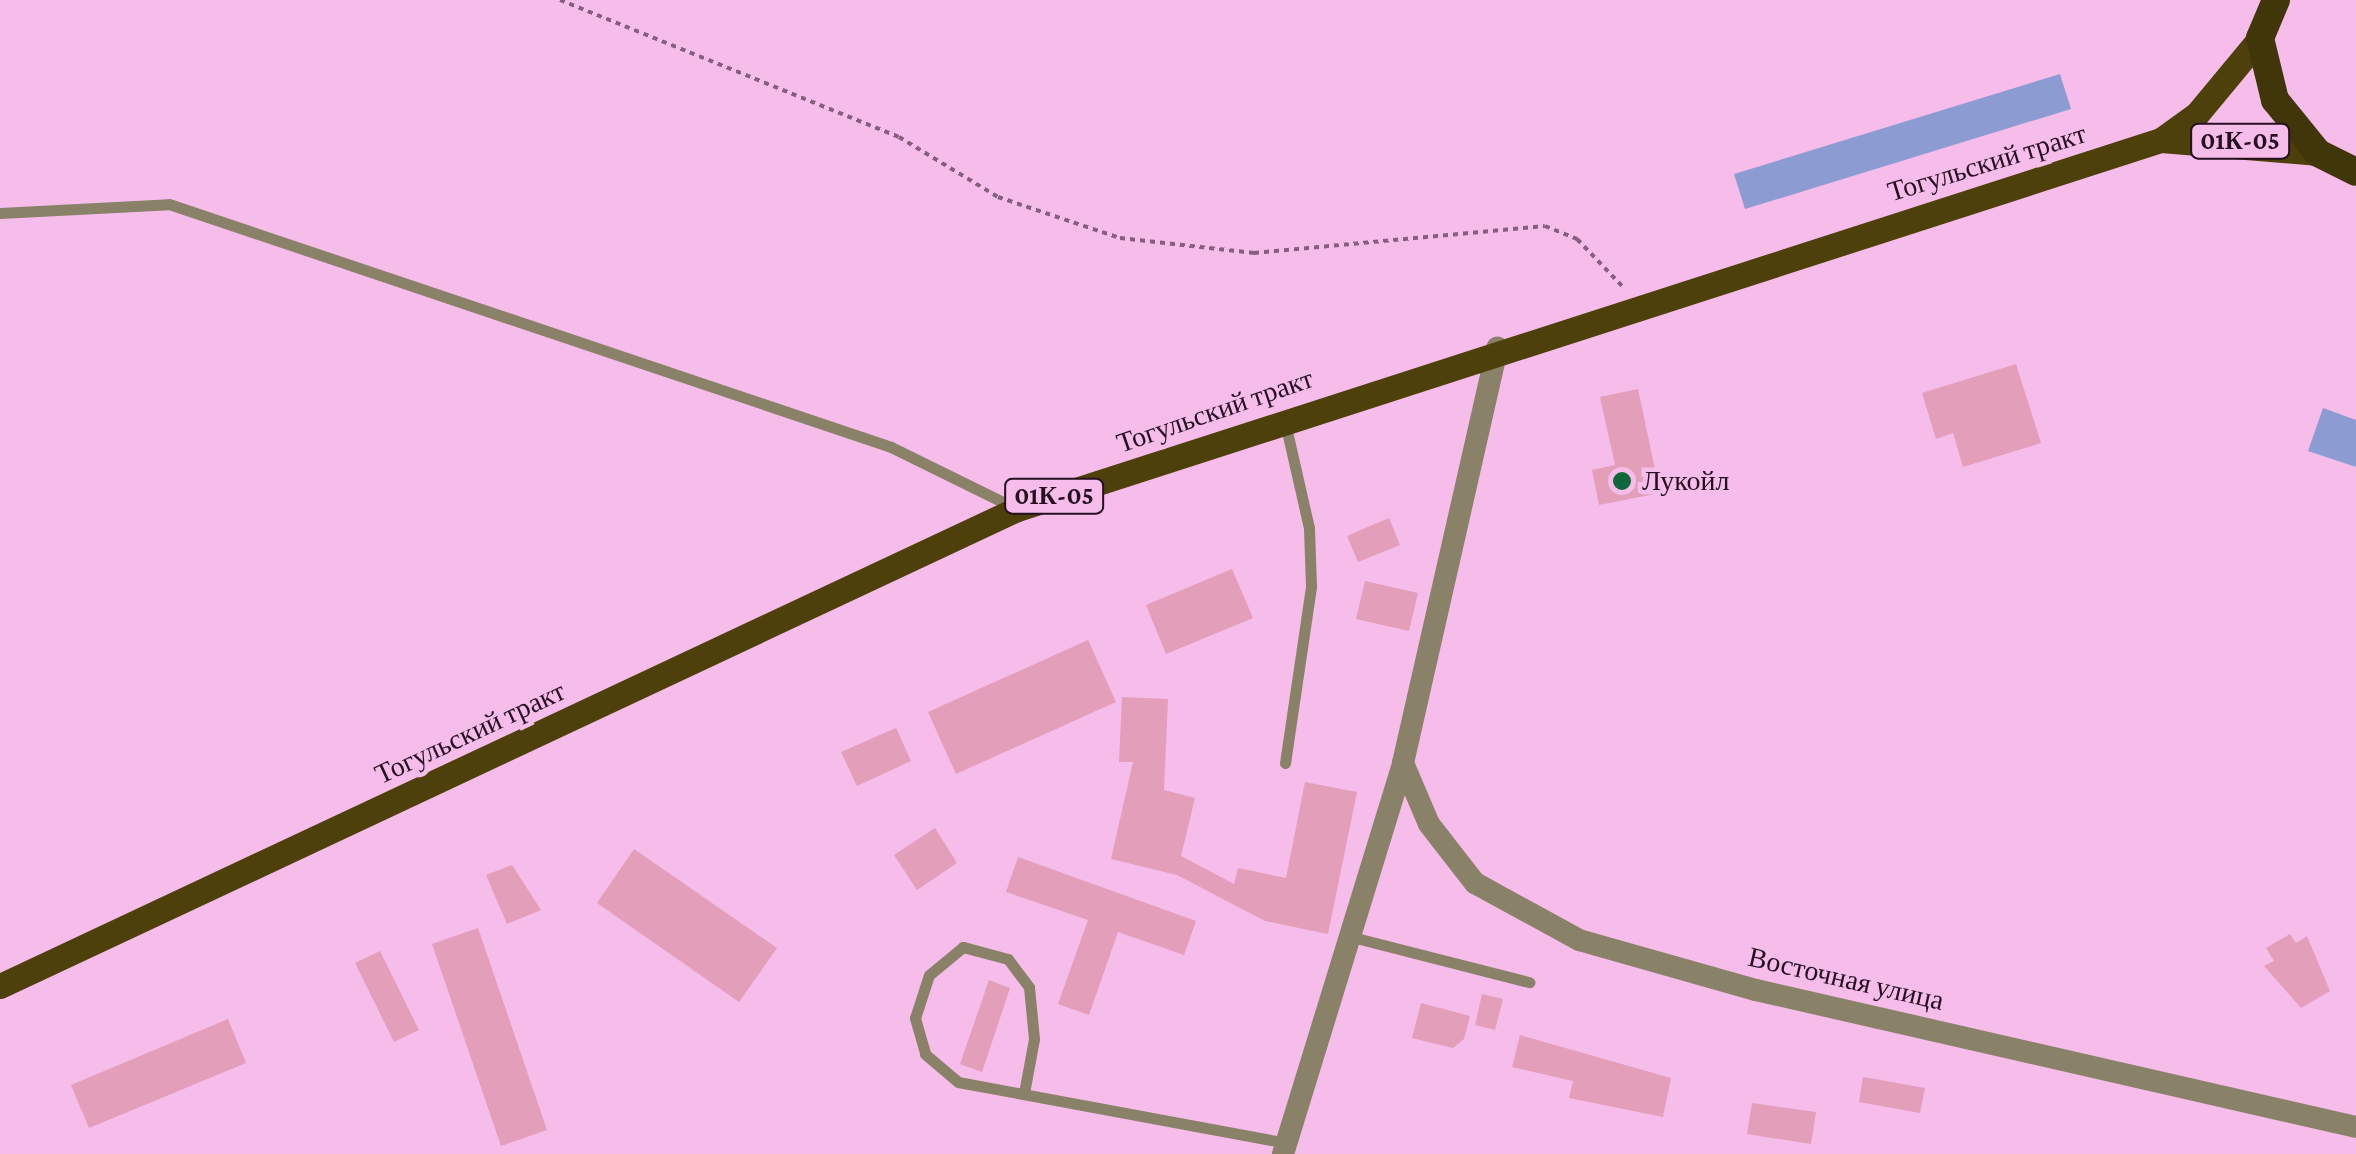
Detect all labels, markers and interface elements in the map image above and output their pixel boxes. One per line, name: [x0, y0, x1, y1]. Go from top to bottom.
street label: Тогульский тракт: [1884, 117, 2090, 209]
road number: 01К-05: [2190, 121, 2290, 161]
street label: Тогульский тракт: [1112, 362, 1318, 460]
place label: Лукойл: [1642, 464, 1729, 498]
marker: Лукойл: [1611, 470, 1633, 492]
road number: 01К-05: [1004, 476, 1104, 516]
street label: Тогульский тракт: [370, 674, 570, 792]
street label: Восточная улица: [1745, 940, 1947, 1018]

